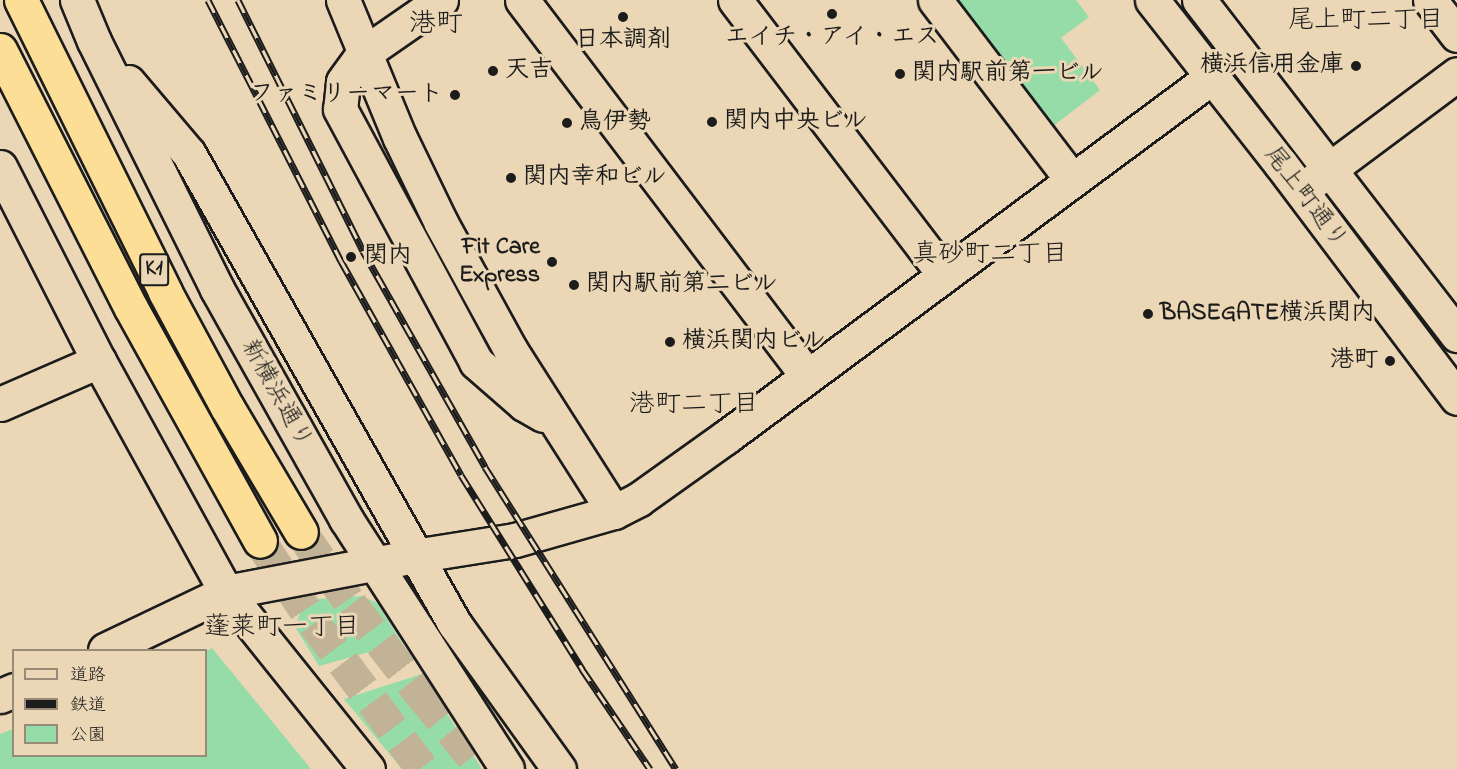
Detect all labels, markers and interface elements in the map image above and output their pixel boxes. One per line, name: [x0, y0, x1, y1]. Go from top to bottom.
district label: 尾上町二丁目: [1288, 6, 1444, 38]
marker: エイチ・アイ・エス: [825, 7, 839, 21]
district label: 港町: [409, 9, 463, 41]
marker: 日本調剤: [616, 10, 630, 24]
place label: エイチ・アイ・エス: [724, 24, 940, 52]
place label: 日本調剤: [575, 27, 671, 55]
place label: 横浜信用金庫: [1200, 52, 1344, 80]
place label: 天吉: [505, 57, 553, 85]
marker: 横浜信用金庫: [1349, 59, 1363, 73]
place label: 関内駅前第一ビル: [912, 60, 1104, 88]
marker: 天吉: [486, 64, 500, 78]
marker: 関内駅前第一ビル: [893, 67, 907, 81]
place label: ファミリーマート: [251, 81, 443, 109]
marker: ファミリーマート: [448, 88, 462, 102]
place label: 関内中央ビル: [724, 108, 868, 136]
place label: 鳥伊勢: [579, 109, 651, 137]
marker: 関内中央ビル: [705, 115, 719, 129]
marker: 鳥伊勢: [560, 116, 574, 130]
street label: 尾上町通り: [1257, 141, 1353, 255]
place label: 関内幸和ビル: [523, 164, 667, 192]
marker: 関内幸和ビル: [504, 171, 518, 185]
place label: Fit Care Express: [459, 234, 540, 290]
district label: 真砂町二丁目: [912, 240, 1068, 272]
place label: 関内: [364, 243, 412, 271]
marker: 関内: [342, 248, 360, 266]
road number: K1: [139, 251, 169, 289]
marker: Fit Care Express: [545, 255, 559, 269]
place label: 関内駅前第二ビル: [586, 271, 778, 299]
marker: 関内駅前第二ビル: [567, 278, 581, 292]
place label: BASEGATE横浜関内: [1160, 300, 1375, 328]
marker: BASEGATE横浜関内: [1141, 307, 1155, 321]
place label: 横浜関内ビル: [682, 328, 826, 356]
street label: 新横浜通り: [234, 335, 318, 453]
marker: 横浜関内ビル: [663, 335, 677, 349]
place label: 港町: [1330, 347, 1378, 375]
marker: 港町: [1383, 354, 1397, 368]
district label: 港町二丁目: [629, 390, 759, 422]
district label: 蓬莱町一丁目: [204, 613, 360, 645]
legend: [12, 649, 207, 757]
text: 道路: [70, 663, 106, 689]
text: 鉄道: [70, 693, 106, 719]
text: 公園: [70, 723, 106, 749]

